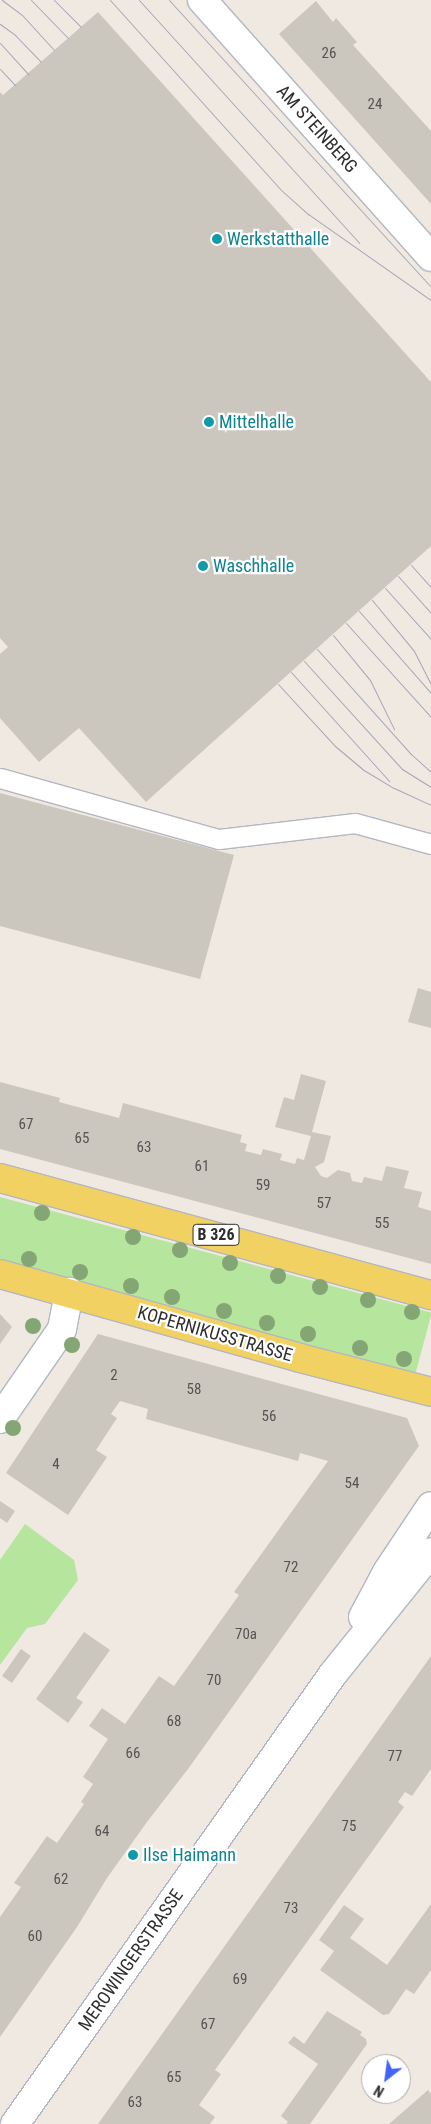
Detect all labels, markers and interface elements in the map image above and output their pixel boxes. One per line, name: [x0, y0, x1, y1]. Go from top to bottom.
house number: 26: [322, 45, 336, 63]
street label: AM STEINBERG: [272, 81, 362, 177]
house number: 24: [368, 96, 382, 114]
place label: Werkstatthalle: [227, 228, 329, 250]
marker: Werkstatthalle: [211, 233, 223, 245]
place label: Mittelhalle: [219, 411, 294, 433]
marker: Mittelhalle: [203, 416, 215, 428]
place label: Waschhalle: [213, 555, 294, 577]
marker: Waschhalle: [197, 560, 209, 572]
house number: 67: [19, 1116, 33, 1134]
house number: 65: [75, 1130, 89, 1148]
house number: 63: [137, 1139, 151, 1157]
house number: 61: [195, 1158, 209, 1176]
house number: 59: [256, 1177, 270, 1195]
house number: 57: [317, 1195, 331, 1213]
house number: 55: [375, 1215, 389, 1233]
road number: B 326: [192, 1222, 240, 1248]
street label: KOPERNIKUSSTRASSE: [135, 1302, 295, 1366]
house number: 2: [110, 1367, 118, 1385]
house number: 58: [187, 1381, 201, 1399]
house number: 56: [262, 1408, 276, 1426]
house number: 4: [52, 1456, 60, 1474]
house number: 54: [345, 1475, 359, 1493]
house number: 72: [284, 1559, 298, 1577]
house number: 70a: [235, 1626, 257, 1644]
house number: 70: [207, 1672, 221, 1690]
house number: 68: [167, 1713, 181, 1731]
house number: 66: [126, 1745, 140, 1763]
house number: 77: [388, 1748, 402, 1766]
house number: 75: [342, 1818, 356, 1836]
house number: 64: [95, 1823, 109, 1841]
place label: Ilse Haimann: [143, 1844, 236, 1866]
marker: Ilse Haimann: [127, 1849, 139, 1861]
house number: 62: [54, 1871, 68, 1889]
street label: MEROWINGERSTRASSE: [74, 1885, 188, 2035]
house number: 73: [284, 1900, 298, 1918]
house number: 60: [28, 1928, 42, 1946]
house number: 69: [233, 1971, 247, 1989]
house number: 67: [201, 2016, 215, 2034]
north arrow: [361, 2054, 411, 2104]
house number: 65: [167, 2069, 181, 2087]
text: N: [371, 2082, 387, 2100]
house number: 63: [128, 2094, 142, 2112]

